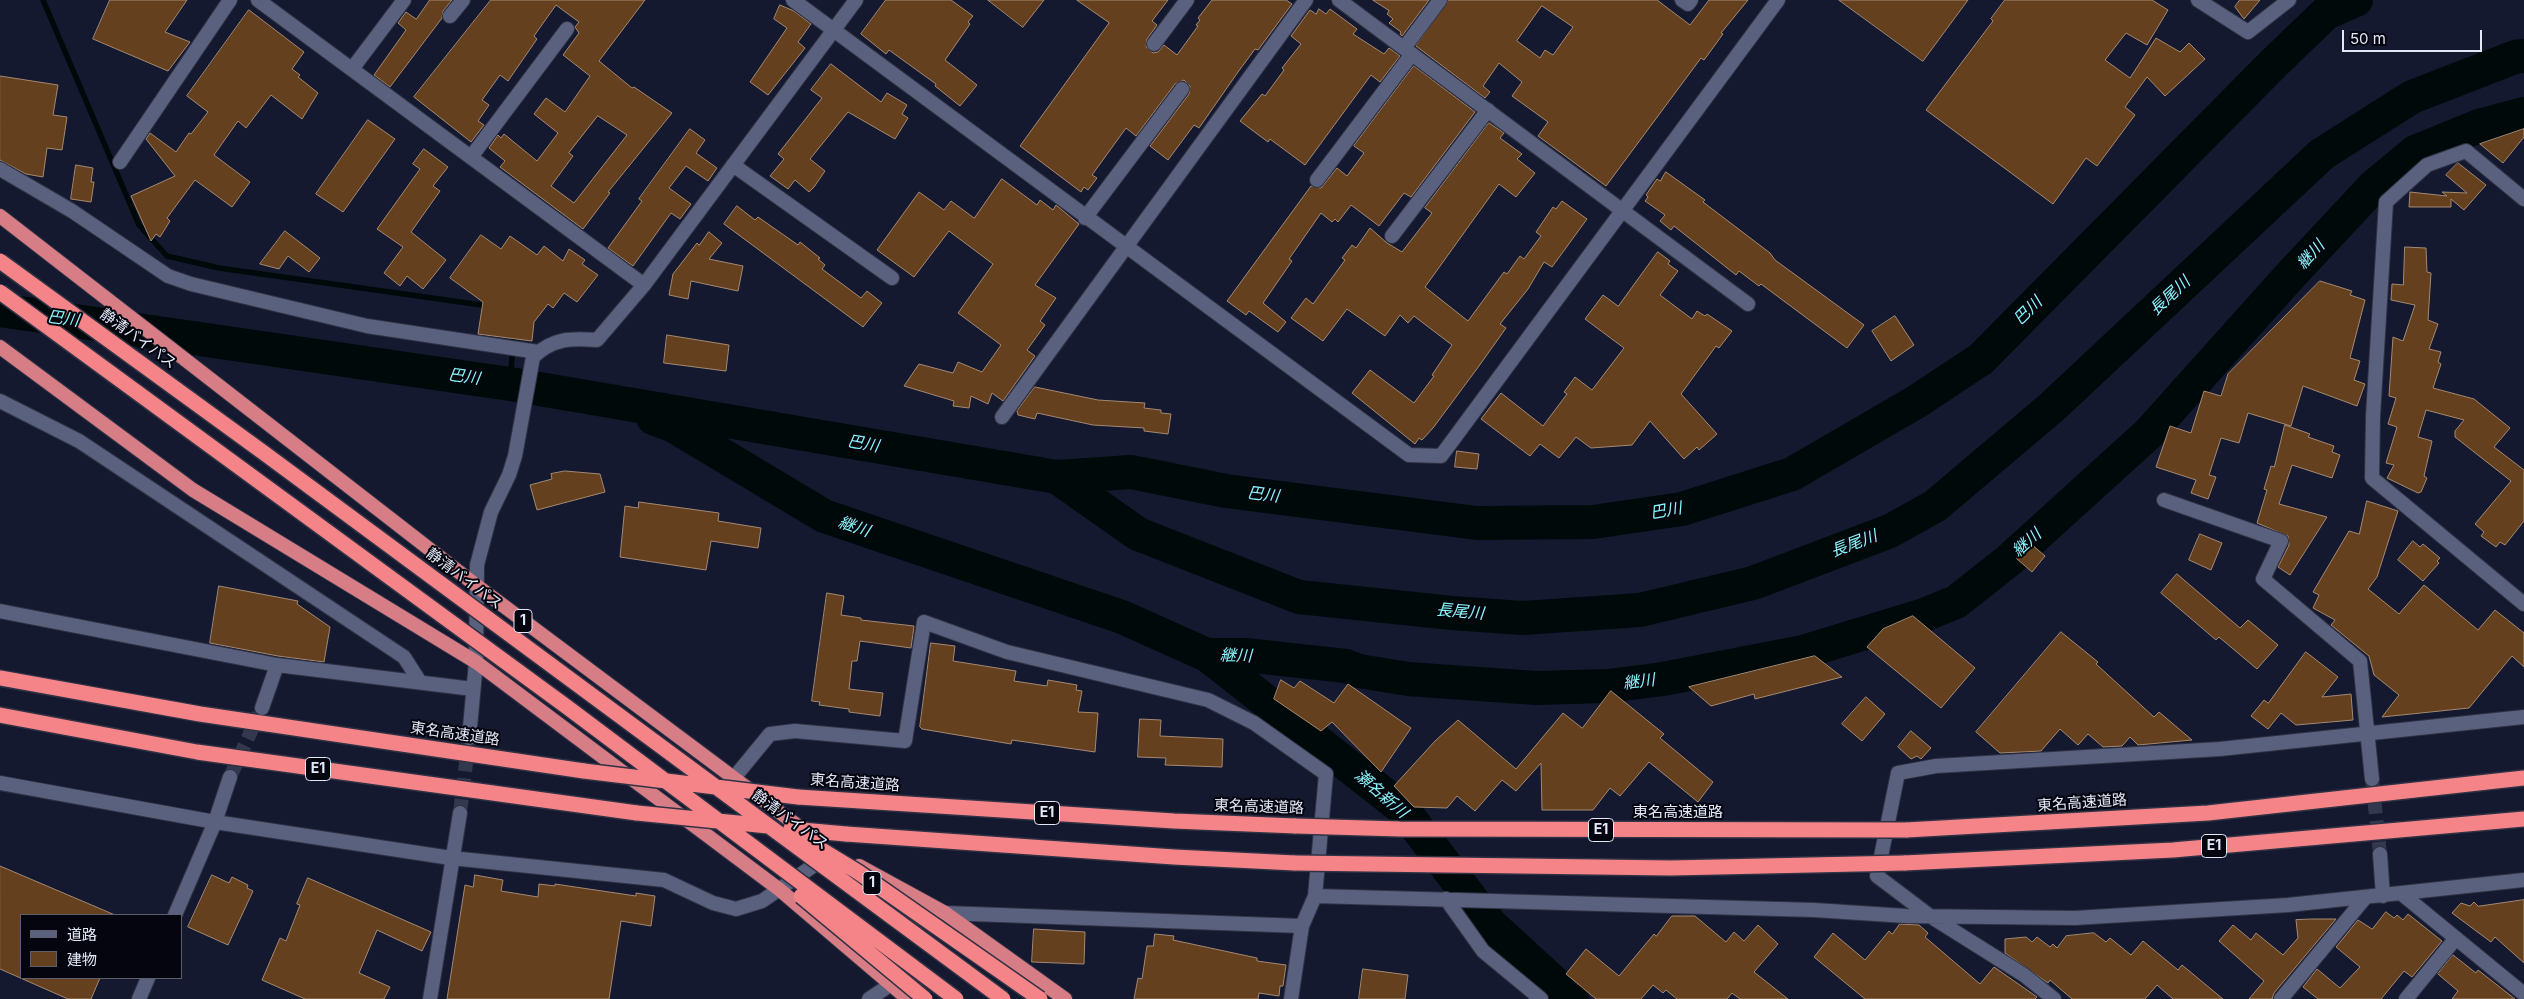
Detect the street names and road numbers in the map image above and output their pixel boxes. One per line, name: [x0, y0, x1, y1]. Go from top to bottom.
street label: 静清バイパス: [96, 305, 180, 373]
street label: 静清バイパス: [423, 545, 505, 613]
road number: 1: [514, 610, 532, 632]
street label: 東名高速道路: [409, 719, 501, 749]
road number: E1: [306, 758, 330, 781]
street label: 東名高速道路: [809, 771, 901, 795]
street label: 静清バイパス: [748, 786, 832, 854]
street label: 東名高速道路: [2036, 791, 2128, 815]
street label: 東名高速道路: [1214, 796, 1304, 818]
road number: E1: [1034, 801, 1060, 824]
street label: 東名高速道路: [1633, 803, 1723, 821]
road number: E1: [1588, 818, 1614, 842]
road number: E1: [2202, 834, 2226, 858]
road number: 1: [863, 871, 881, 894]

